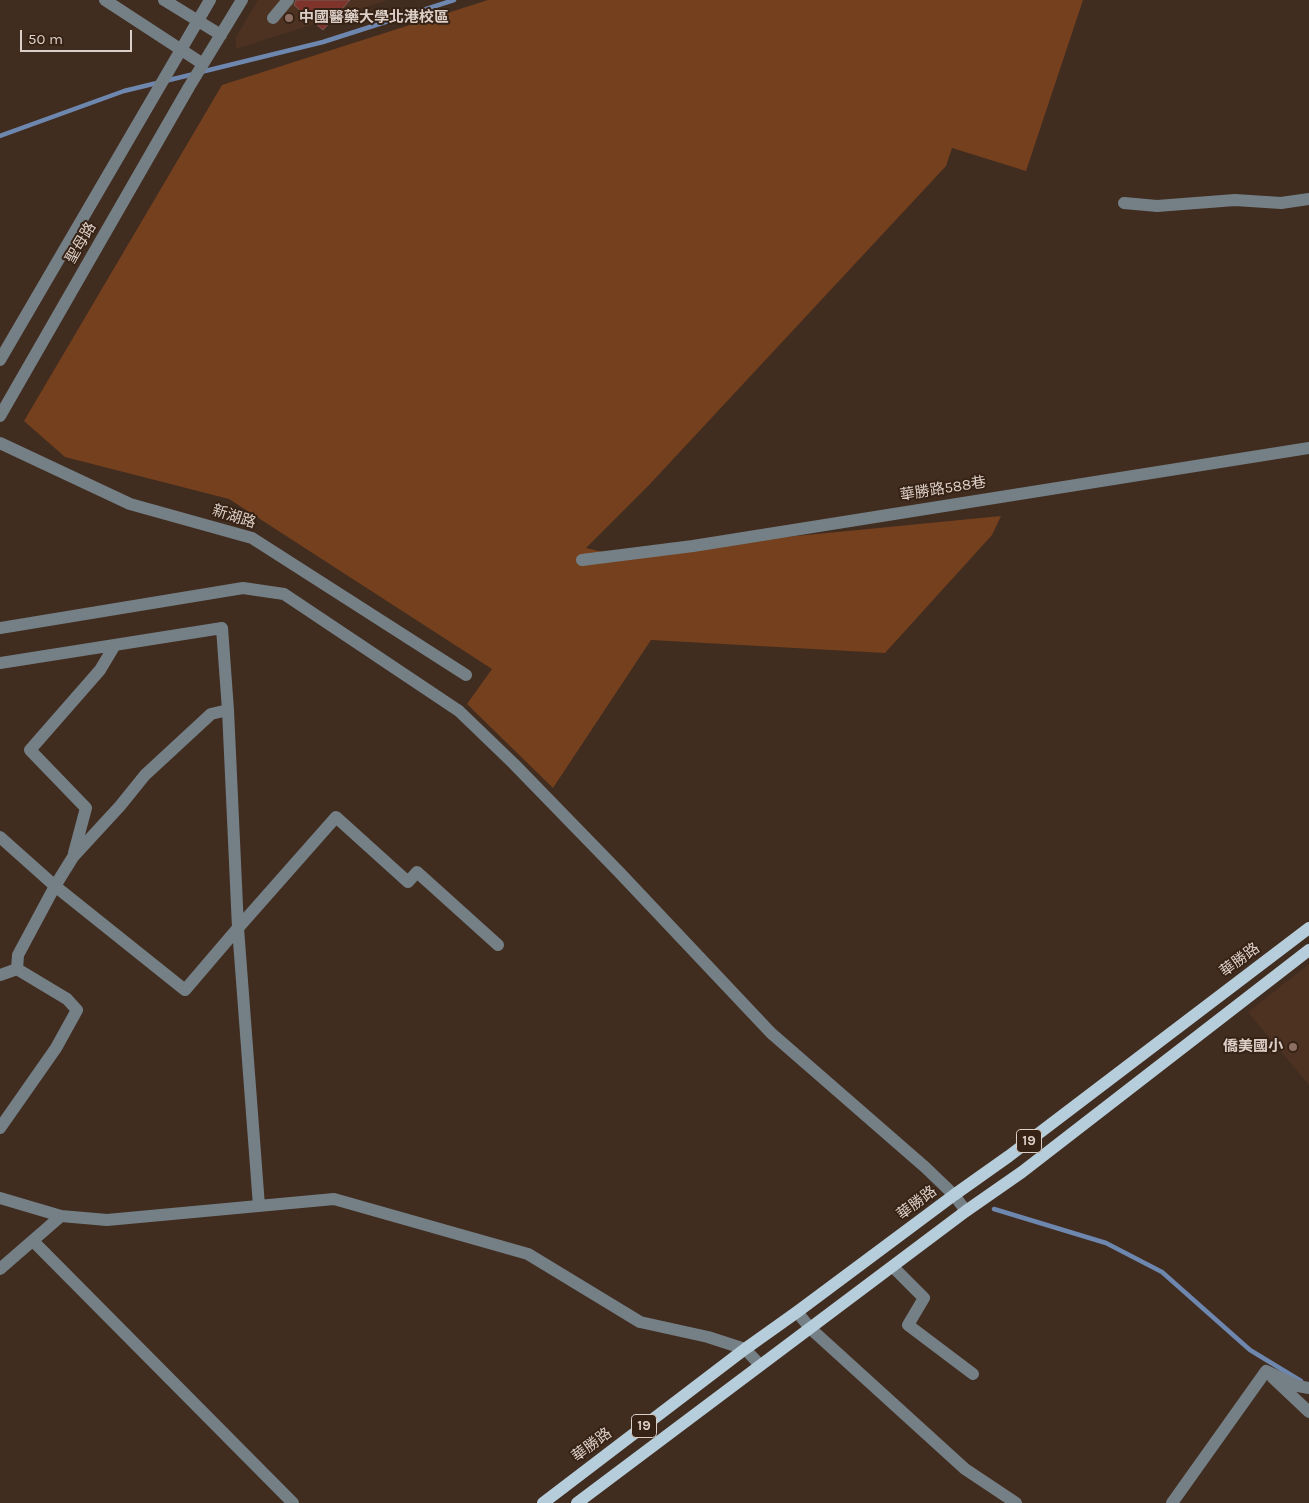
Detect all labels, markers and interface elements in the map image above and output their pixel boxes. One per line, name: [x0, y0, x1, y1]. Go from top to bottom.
place label: 中國醫藥大學北港校區: [299, 9, 449, 27]
marker: 中國醫藥大學北港校區: [283, 12, 295, 24]
scale bar: [22, 20, 135, 52]
text: 50 m: [28, 30, 63, 48]
street label: 聖母路: [62, 219, 100, 267]
street label: 華勝路588巷: [899, 473, 987, 505]
street label: 新湖路: [210, 501, 258, 533]
street label: 華勝路: [1217, 939, 1263, 981]
place label: 僑美國小: [1223, 1038, 1283, 1056]
marker: 僑美國小: [1287, 1041, 1299, 1053]
road number: 19: [1016, 1130, 1042, 1152]
street label: 華勝路: [894, 1182, 940, 1224]
road number: 19: [632, 1414, 656, 1438]
street label: 華勝路: [569, 1424, 615, 1466]

